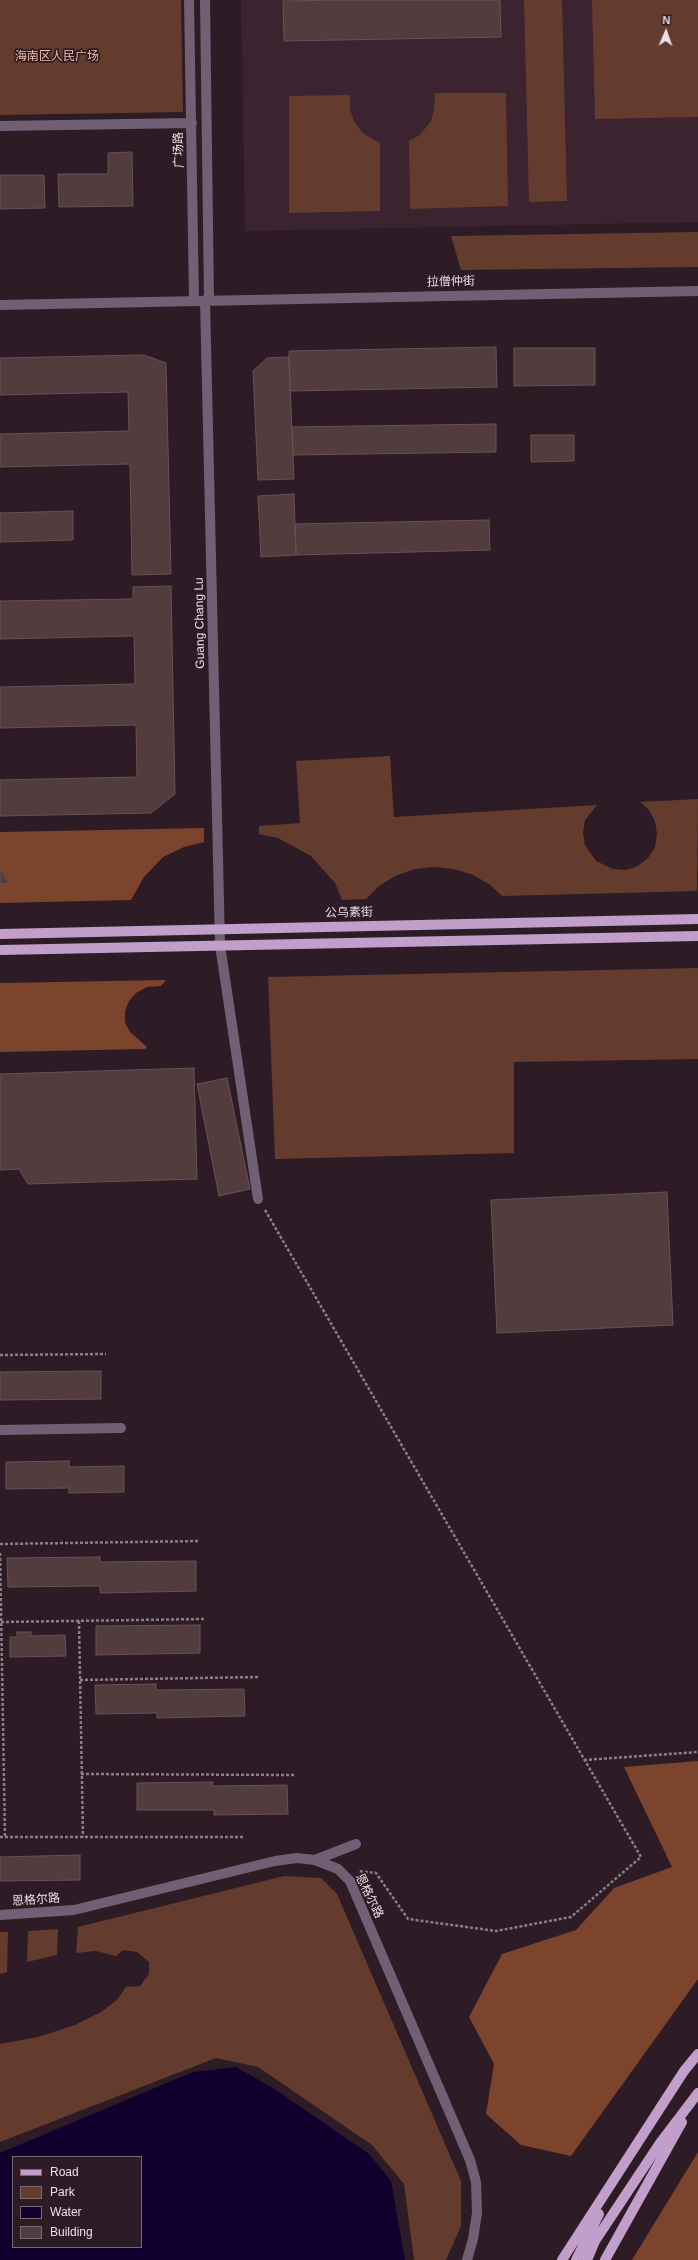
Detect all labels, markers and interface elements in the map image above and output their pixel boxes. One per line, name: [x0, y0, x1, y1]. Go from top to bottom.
north arrow: [646, 12, 686, 52]
text: N: [662, 14, 671, 26]
park label: 海南区人民广场: [15, 50, 99, 64]
street label: 广场路: [171, 132, 187, 168]
street label: 拉僧仲街: [427, 274, 475, 290]
street label: Guang Chang Lu: [192, 577, 208, 669]
street label: 公乌素街: [325, 905, 373, 921]
street label: 恩格尔路: [352, 1871, 386, 1921]
street label: 恩格尔路: [12, 1891, 60, 1909]
legend: [12, 2156, 142, 2248]
text: Road: [50, 2165, 79, 2179]
text: Park: [50, 2185, 75, 2199]
text: Water: [50, 2205, 82, 2219]
text: Building: [50, 2225, 93, 2239]

